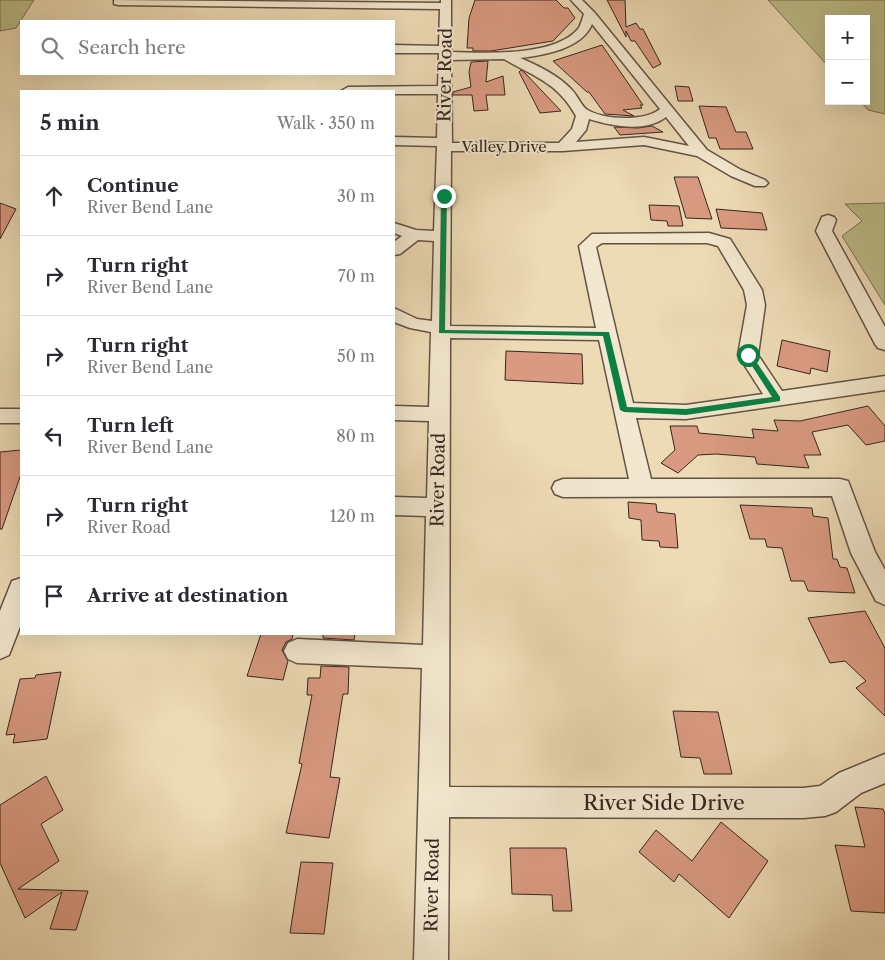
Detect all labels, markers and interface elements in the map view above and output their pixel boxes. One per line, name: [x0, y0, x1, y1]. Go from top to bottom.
map controls: [825, 15, 870, 105]
button: +: [825, 15, 870, 60]
search box: [20, 20, 395, 75]
street label: River Road: [433, 28, 457, 122]
icon: search: [38, 34, 66, 62]
text: Search here: [78, 36, 186, 59]
button: −: [825, 60, 870, 105]
text: 5 min: [40, 110, 100, 135]
text: Walk · 350 m: [277, 113, 375, 133]
street label: Valley Drive: [460, 137, 547, 156]
text: Continue: [87, 174, 179, 197]
icon: ahead: [40, 182, 68, 210]
route end: [433, 185, 456, 208]
text: 30 m: [337, 186, 375, 206]
text: River Bend Lane: [87, 197, 213, 217]
text: Turn right: [87, 254, 188, 277]
icon: right: [40, 262, 68, 290]
text: 70 m: [338, 266, 375, 286]
text: River Bend Lane: [87, 277, 213, 297]
text: Turn right: [87, 334, 188, 357]
icon: right: [40, 342, 68, 370]
route start: [737, 344, 760, 367]
text: 50 m: [337, 346, 375, 366]
text: River Bend Lane: [87, 357, 213, 377]
text: Turn left: [87, 414, 174, 437]
icon: left: [40, 422, 68, 450]
text: 80 m: [336, 426, 375, 446]
street label: River Road: [426, 433, 450, 527]
text: River Bend Lane: [87, 437, 213, 457]
text: Turn right: [87, 494, 188, 517]
icon: right: [40, 502, 68, 530]
text: 120 m: [330, 506, 375, 526]
text: River Road: [87, 517, 171, 537]
icon: arrive: [40, 582, 68, 610]
text: Arrive at destination: [87, 584, 288, 607]
street label: River Side Drive: [583, 790, 745, 815]
street label: River Road: [420, 838, 444, 932]

